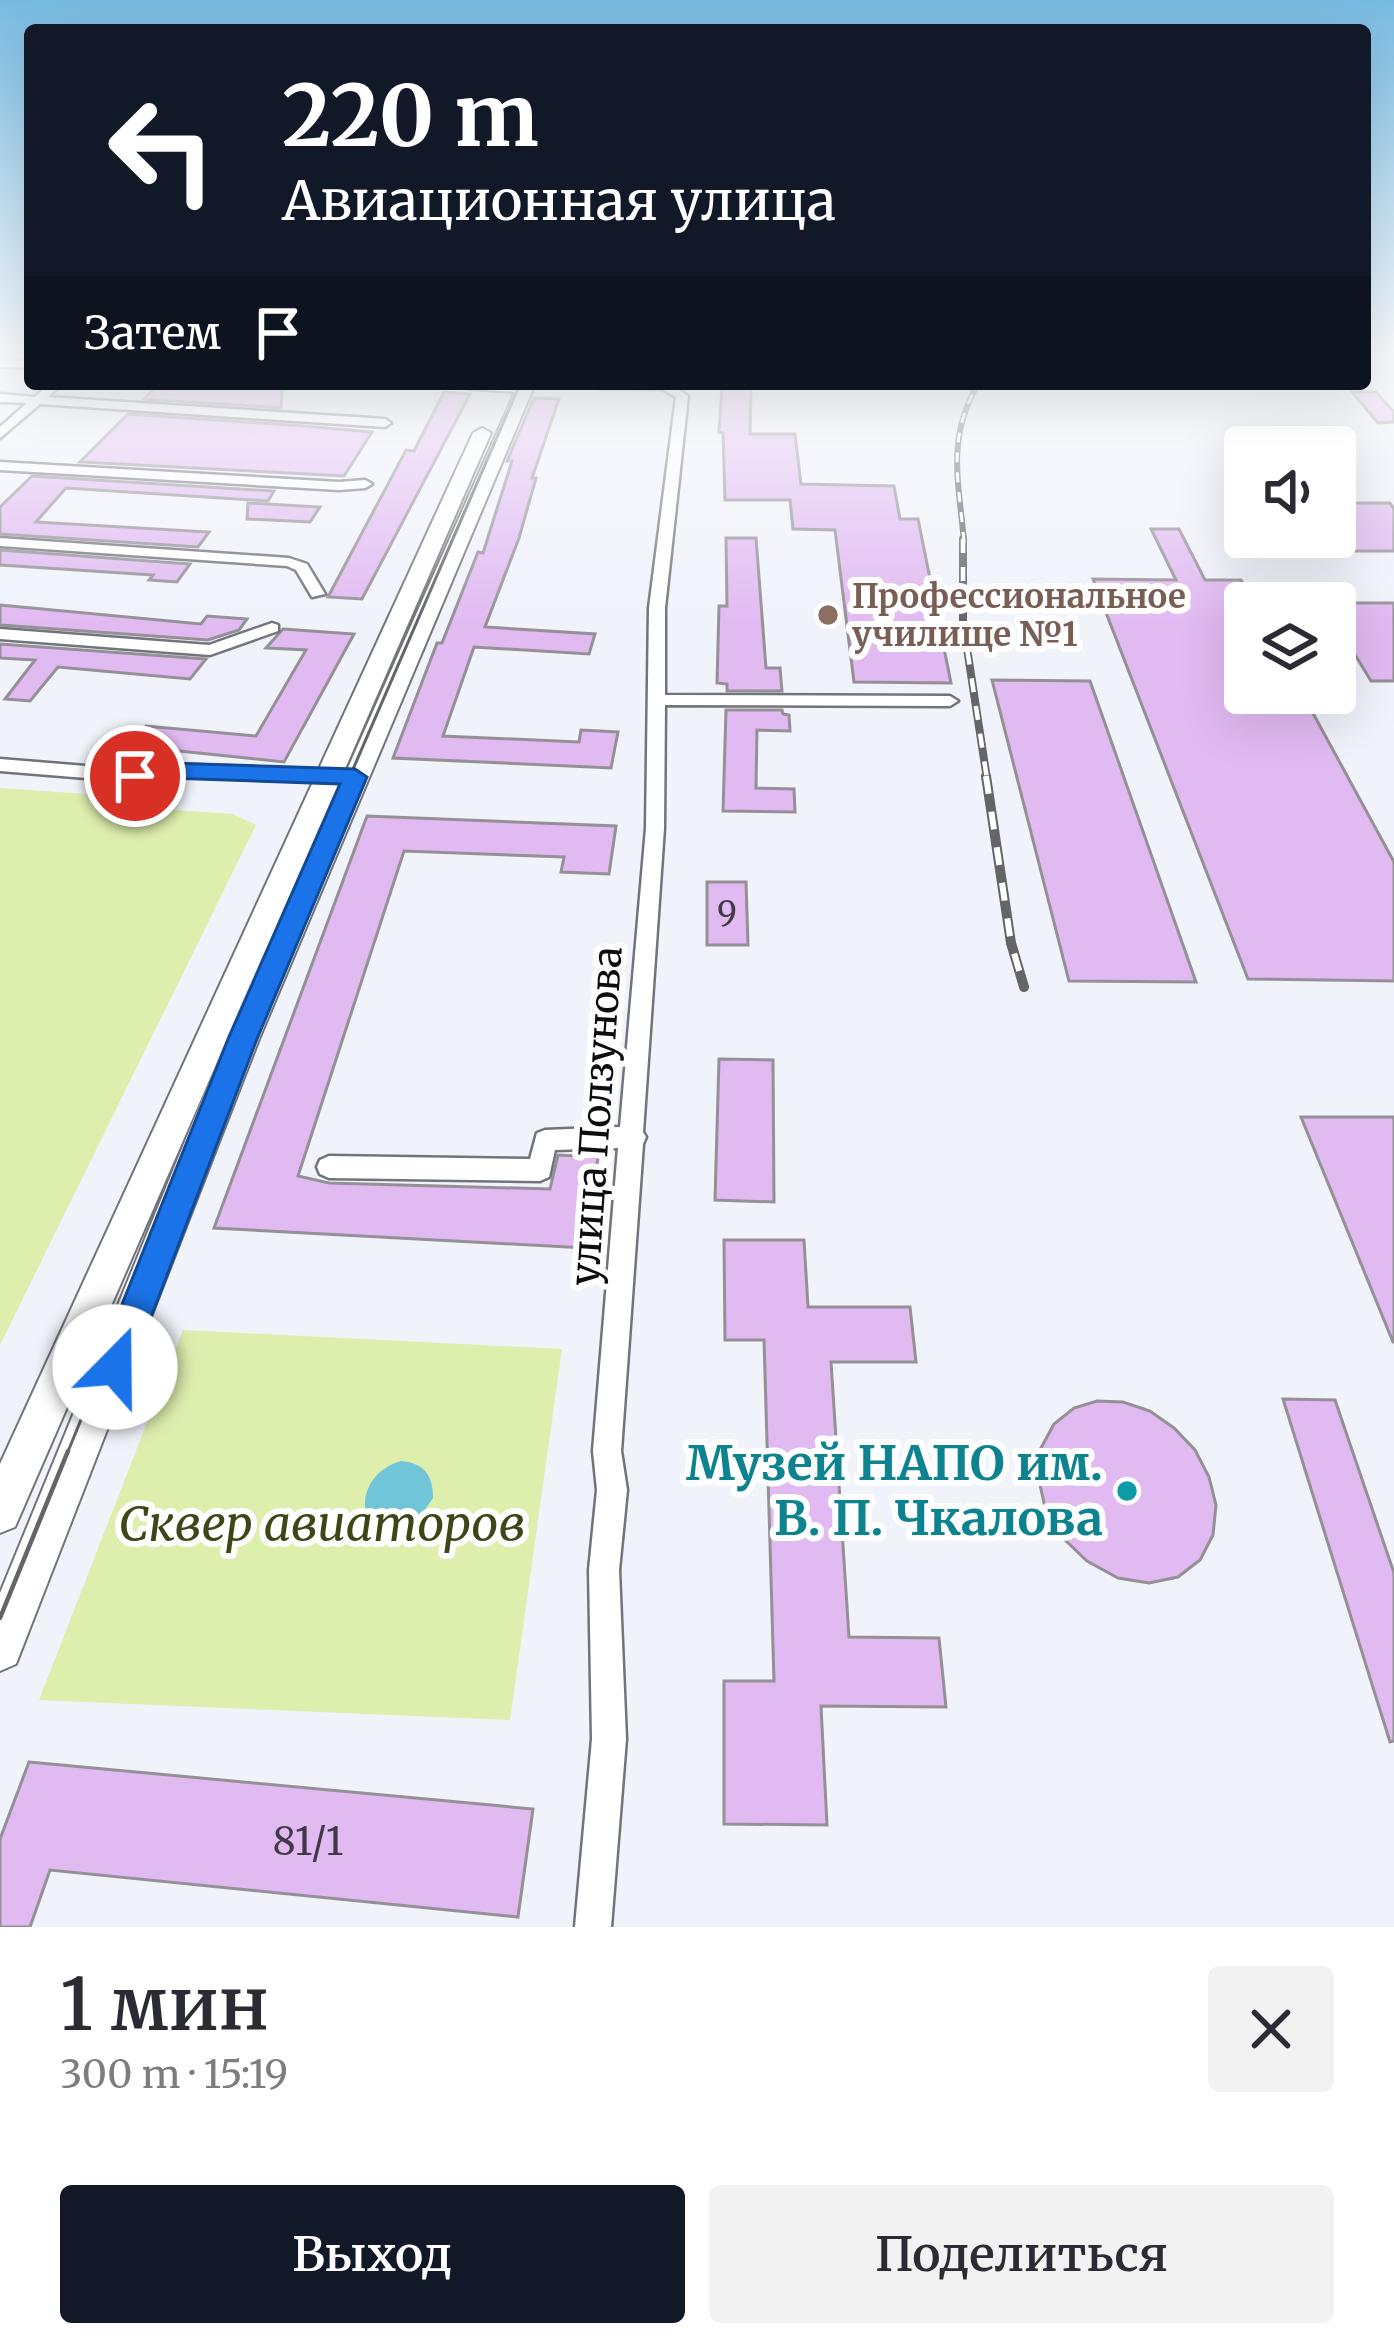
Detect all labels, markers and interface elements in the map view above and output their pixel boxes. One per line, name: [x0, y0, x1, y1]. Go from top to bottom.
text: 220 m: [282, 63, 539, 169]
icon: left: [84, 72, 240, 228]
text: Авиационная улица: [282, 167, 836, 235]
icon: arrive: [245, 300, 311, 366]
text: Затем: [84, 305, 221, 361]
map controls: [1224, 426, 1356, 714]
button: sound: [1224, 426, 1356, 558]
place label: Профессиональное училище №1: [852, 576, 1186, 655]
button: layers: [1224, 582, 1356, 714]
marker: Профессиональное училище №1: [815, 602, 841, 628]
pin: [84, 725, 186, 827]
icon: arrive: [102, 743, 168, 809]
house number: 9: [717, 893, 737, 934]
street label: улица Ползунова: [560, 945, 633, 1287]
position arrow: [52, 1304, 178, 1430]
place label: Музей НАПО им. В. П. Чкалова: [686, 1433, 1103, 1548]
marker: Музей НАПО им. В. П. Чкалова: [1114, 1478, 1140, 1504]
park label: Сквер авиаторов: [118, 1494, 526, 1554]
house number: 81/1: [273, 1817, 343, 1866]
text: 1 мин: [60, 1959, 269, 2050]
button: close: [1208, 1966, 1334, 2092]
text: 300 m · 15:19: [60, 2050, 288, 2099]
button: Выход: [60, 2185, 685, 2323]
button: Поделиться: [709, 2185, 1334, 2323]

